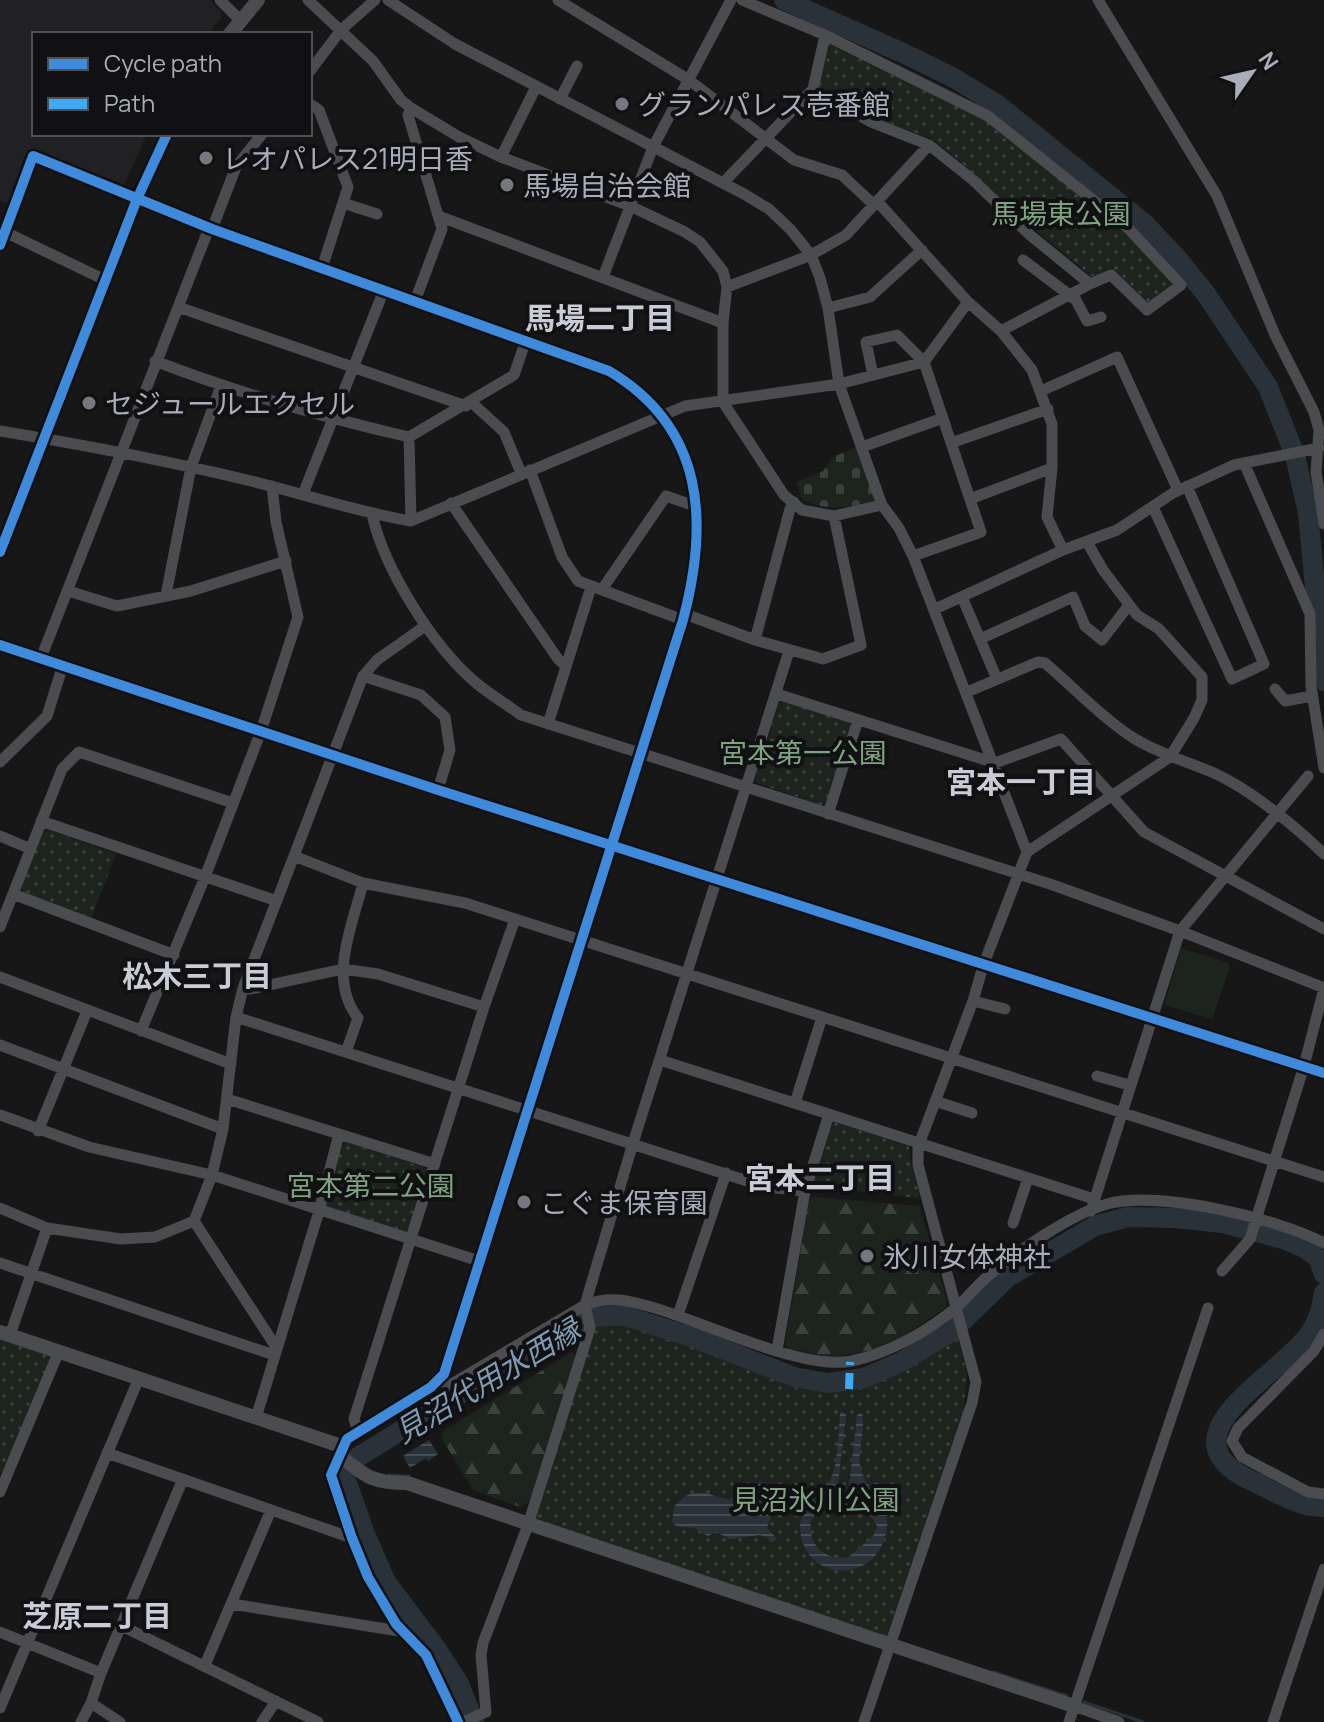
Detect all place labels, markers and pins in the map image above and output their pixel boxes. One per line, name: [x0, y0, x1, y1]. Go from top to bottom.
place label: グランパレス壱番館: [638, 85, 890, 123]
marker: グランパレス壱番館: [613, 95, 631, 113]
place label: レオパレス21明日香: [222, 139, 473, 177]
marker: レオパレス21明日香: [197, 149, 215, 167]
place label: 馬場自治会館: [523, 166, 691, 204]
marker: 馬場自治会館: [498, 176, 516, 194]
place label: セジュールエクセル: [105, 384, 355, 422]
marker: セジュールエクセル: [80, 394, 98, 412]
place label: こぐま保育園: [540, 1183, 708, 1221]
marker: こぐま保育園: [515, 1193, 533, 1211]
place label: 氷川女体神社: [883, 1237, 1051, 1275]
marker: 氷川女体神社: [858, 1247, 876, 1265]

